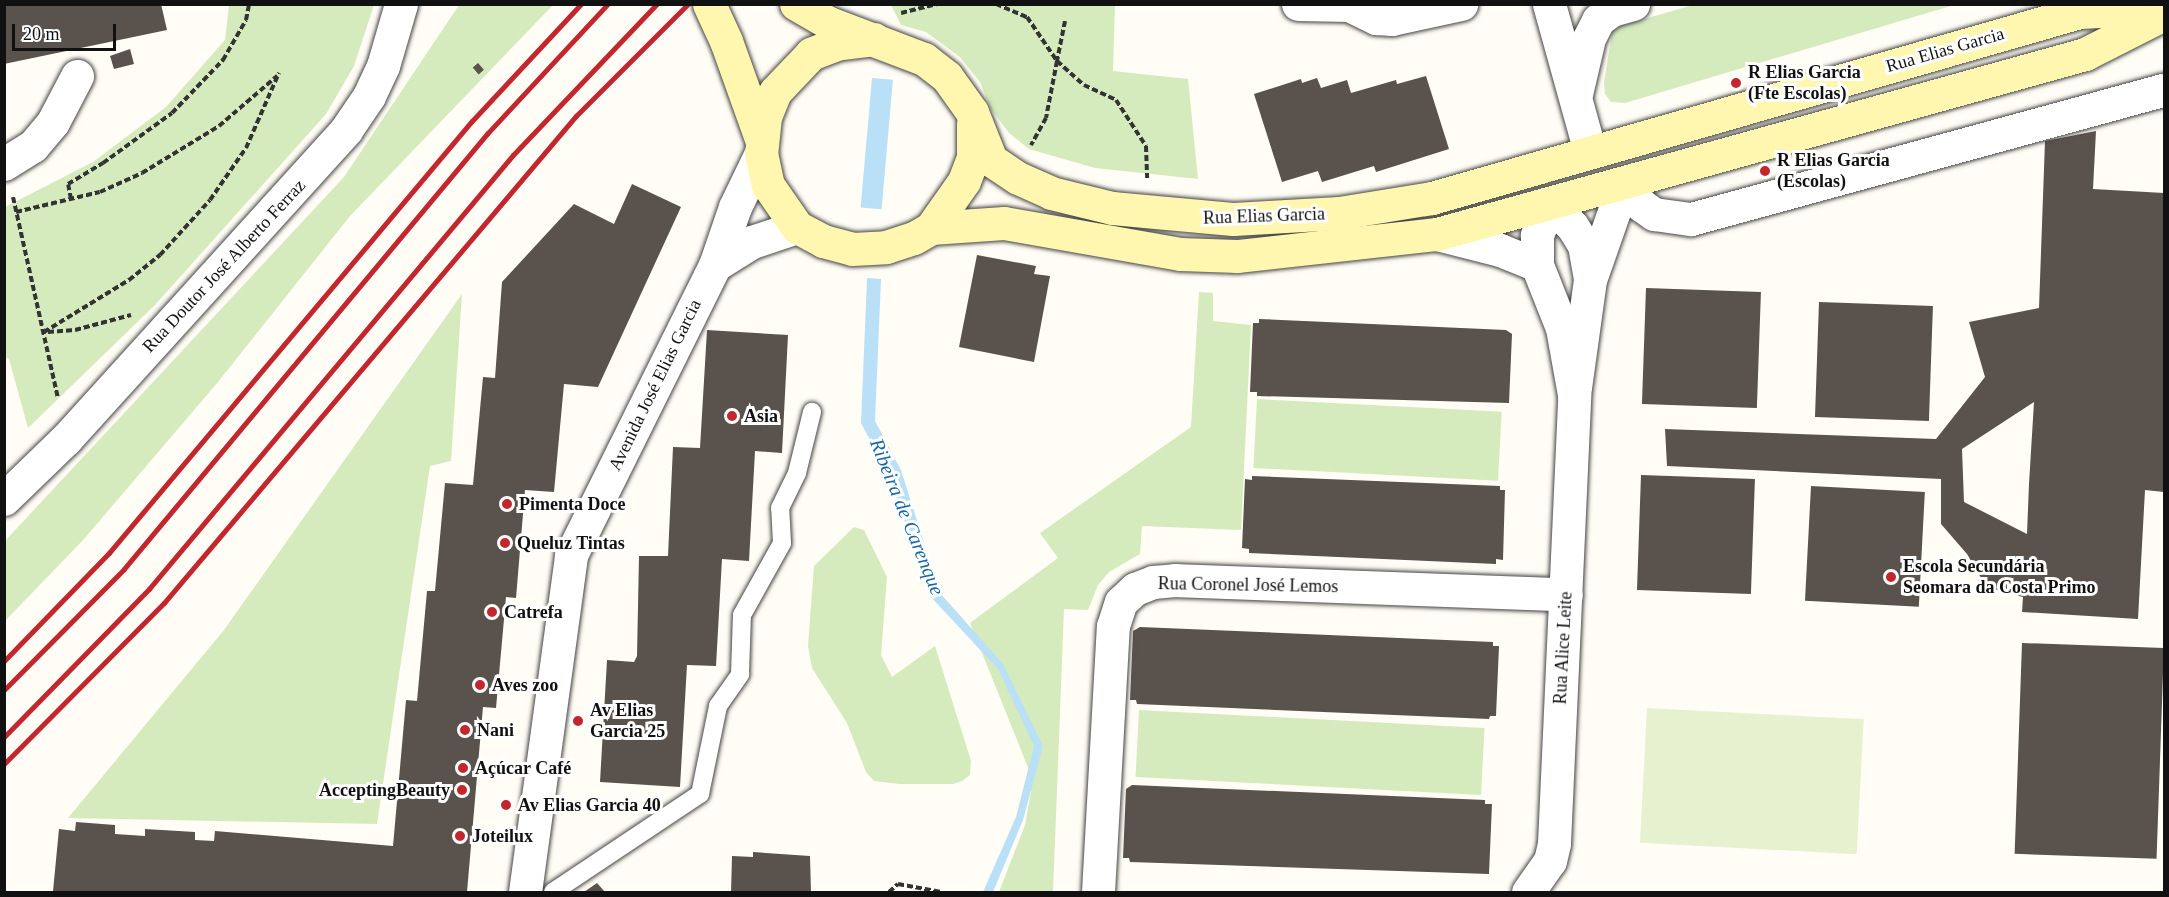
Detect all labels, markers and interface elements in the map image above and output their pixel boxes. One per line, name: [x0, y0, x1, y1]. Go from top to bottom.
scale bar: [15, 12, 118, 50]
street label: Rua Elias Garcia: [1883, 23, 2007, 77]
text: 20 m: [23, 24, 60, 44]
place label: R Elias Garcia (Fte Escolas): [1748, 62, 1861, 104]
marker: R Elias Garcia (Fte Escolas): [1729, 76, 1743, 90]
place label: R Elias Garcia (Escolas): [1777, 150, 1890, 192]
marker: R Elias Garcia (Escolas): [1758, 164, 1772, 178]
street label: Rua Doutor José Alberto Ferraz: [138, 175, 310, 357]
street label: Rua Elias Garcia: [1203, 203, 1325, 229]
street label: Avenida José Elias Garcia: [604, 296, 706, 474]
place label: Asia: [744, 405, 778, 427]
marker: Asia: [725, 409, 739, 423]
water label: Ribeira de Carenque: [865, 435, 949, 599]
place label: Pimenta Doce: [519, 493, 625, 515]
marker: Pimenta Doce: [500, 497, 514, 511]
place label: Queluz Tintas: [517, 532, 625, 554]
marker: Queluz Tintas: [498, 536, 512, 550]
place label: Escola Secundária Seomara da Costa Primo: [1903, 556, 2095, 598]
marker: Escola Secundária Seomara da Costa Primo: [1884, 570, 1898, 584]
street label: Rua Coronel José Lemos: [1158, 573, 1338, 597]
street label: Rua Alice Leite: [1549, 591, 1577, 705]
place label: Catrefa: [504, 601, 563, 623]
marker: Catrefa: [485, 605, 499, 619]
place label: Aves zoo: [492, 674, 558, 696]
marker: Aves zoo: [473, 678, 487, 692]
place label: Av Elias Garcia 25: [590, 700, 665, 742]
marker: Av Elias Garcia 25: [571, 714, 585, 728]
place label: Nani: [477, 719, 514, 741]
marker: Nani: [458, 723, 472, 737]
place label: Açúcar Café: [475, 757, 571, 779]
marker: Açúcar Café: [456, 761, 470, 775]
place label: AcceptingBeauty: [319, 779, 450, 801]
marker: AcceptingBeauty: [455, 783, 469, 797]
place label: Av Elias Garcia 40: [518, 794, 661, 816]
marker: Av Elias Garcia 40: [499, 798, 513, 812]
place label: Joteilux: [472, 825, 533, 847]
marker: Joteilux: [453, 829, 467, 843]

